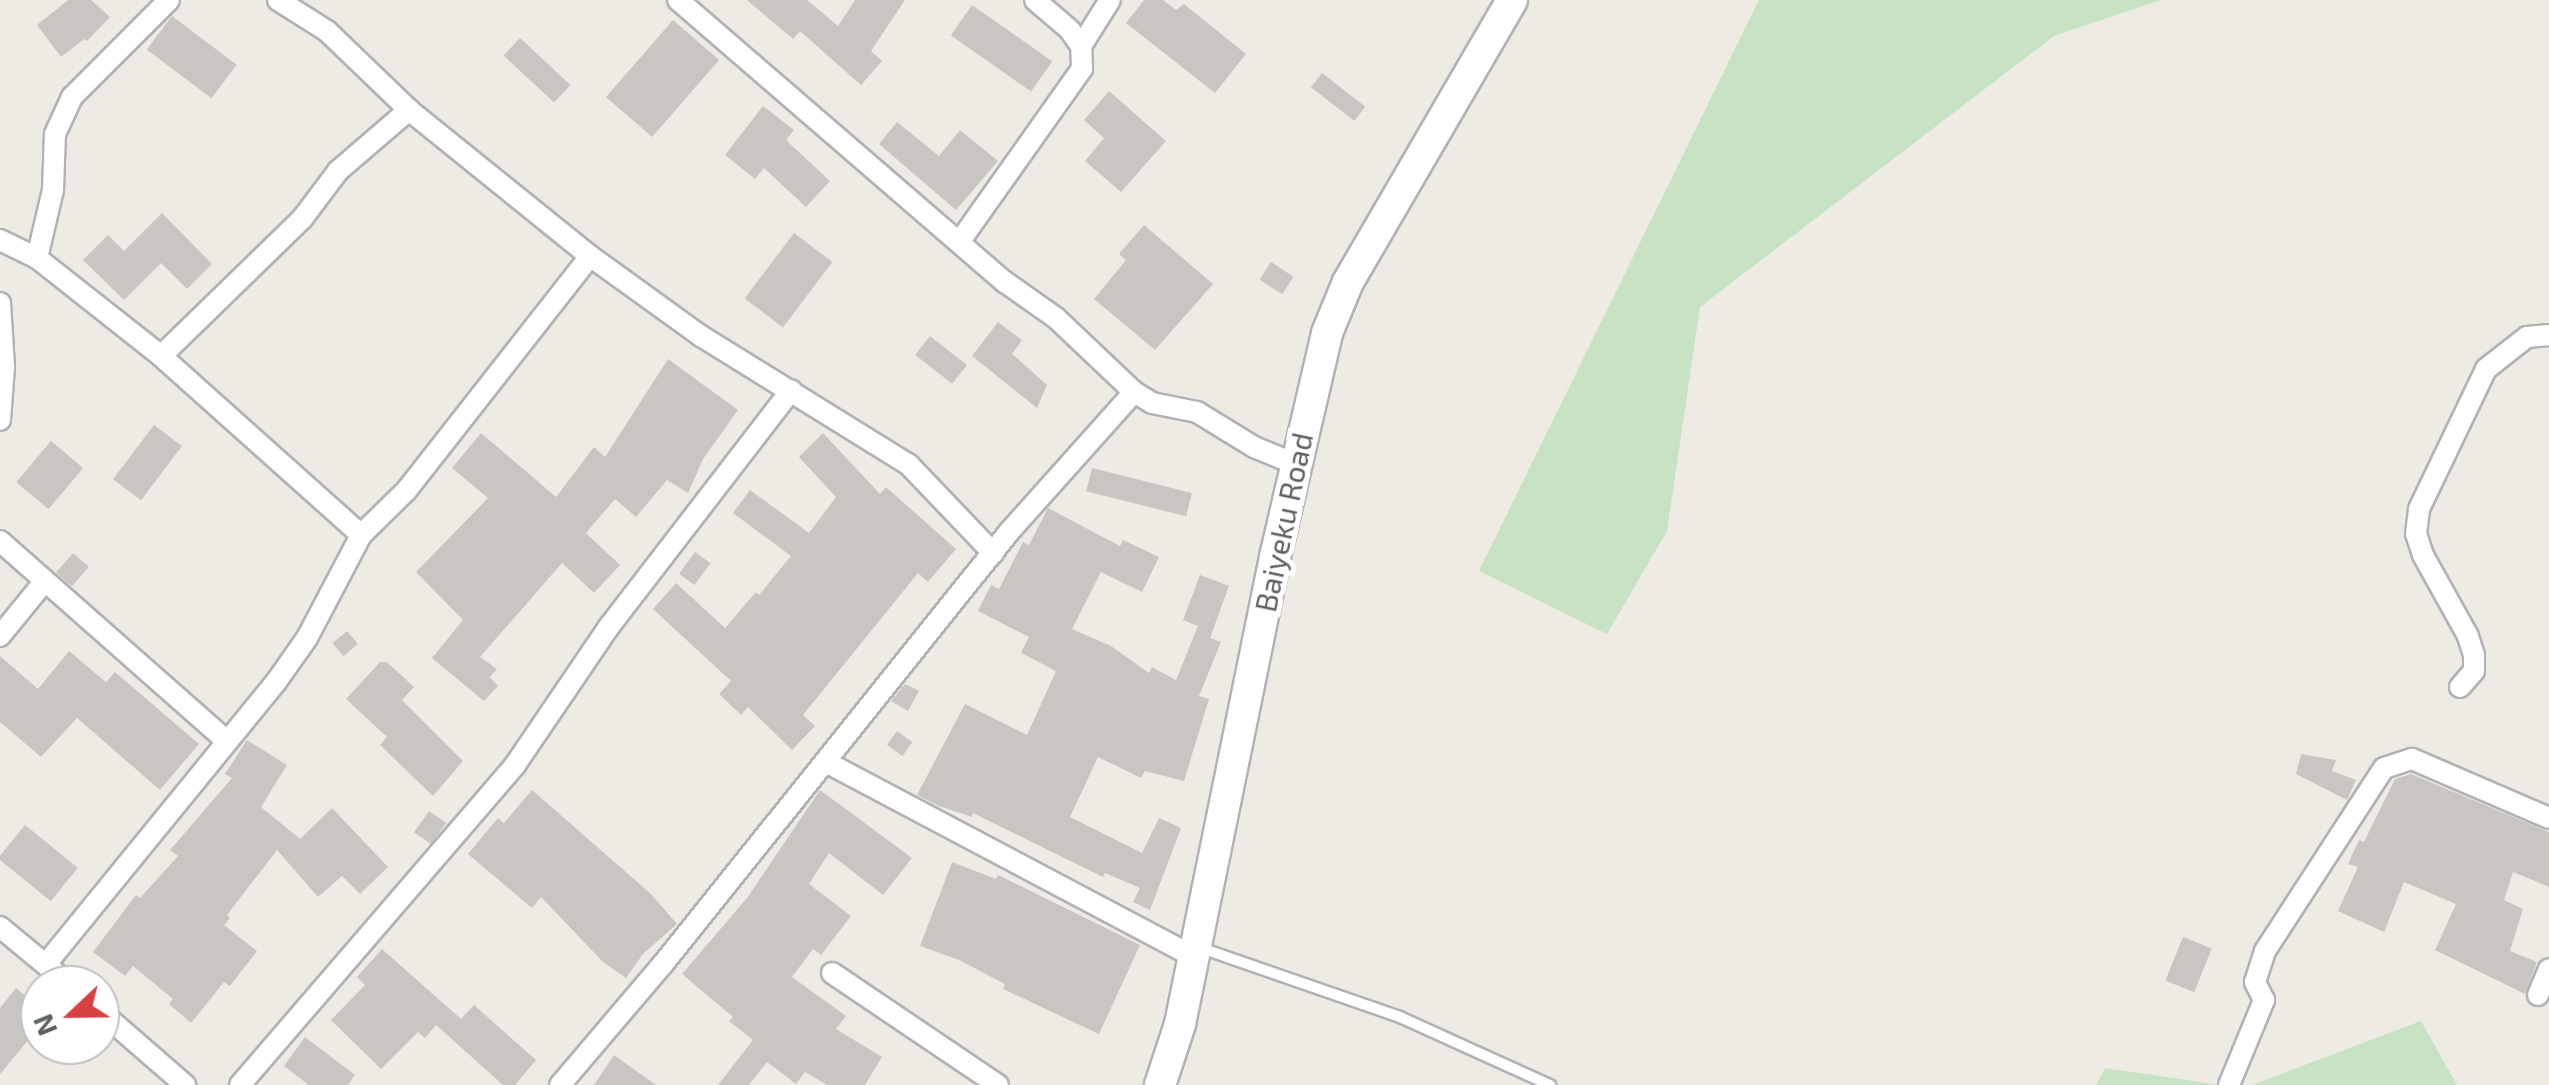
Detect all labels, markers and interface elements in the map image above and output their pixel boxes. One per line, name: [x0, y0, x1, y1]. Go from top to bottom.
street label: Baiyeku Road: [1246, 429, 1320, 615]
north arrow: [20, 965, 120, 1065]
text: N: [24, 1010, 64, 1041]

